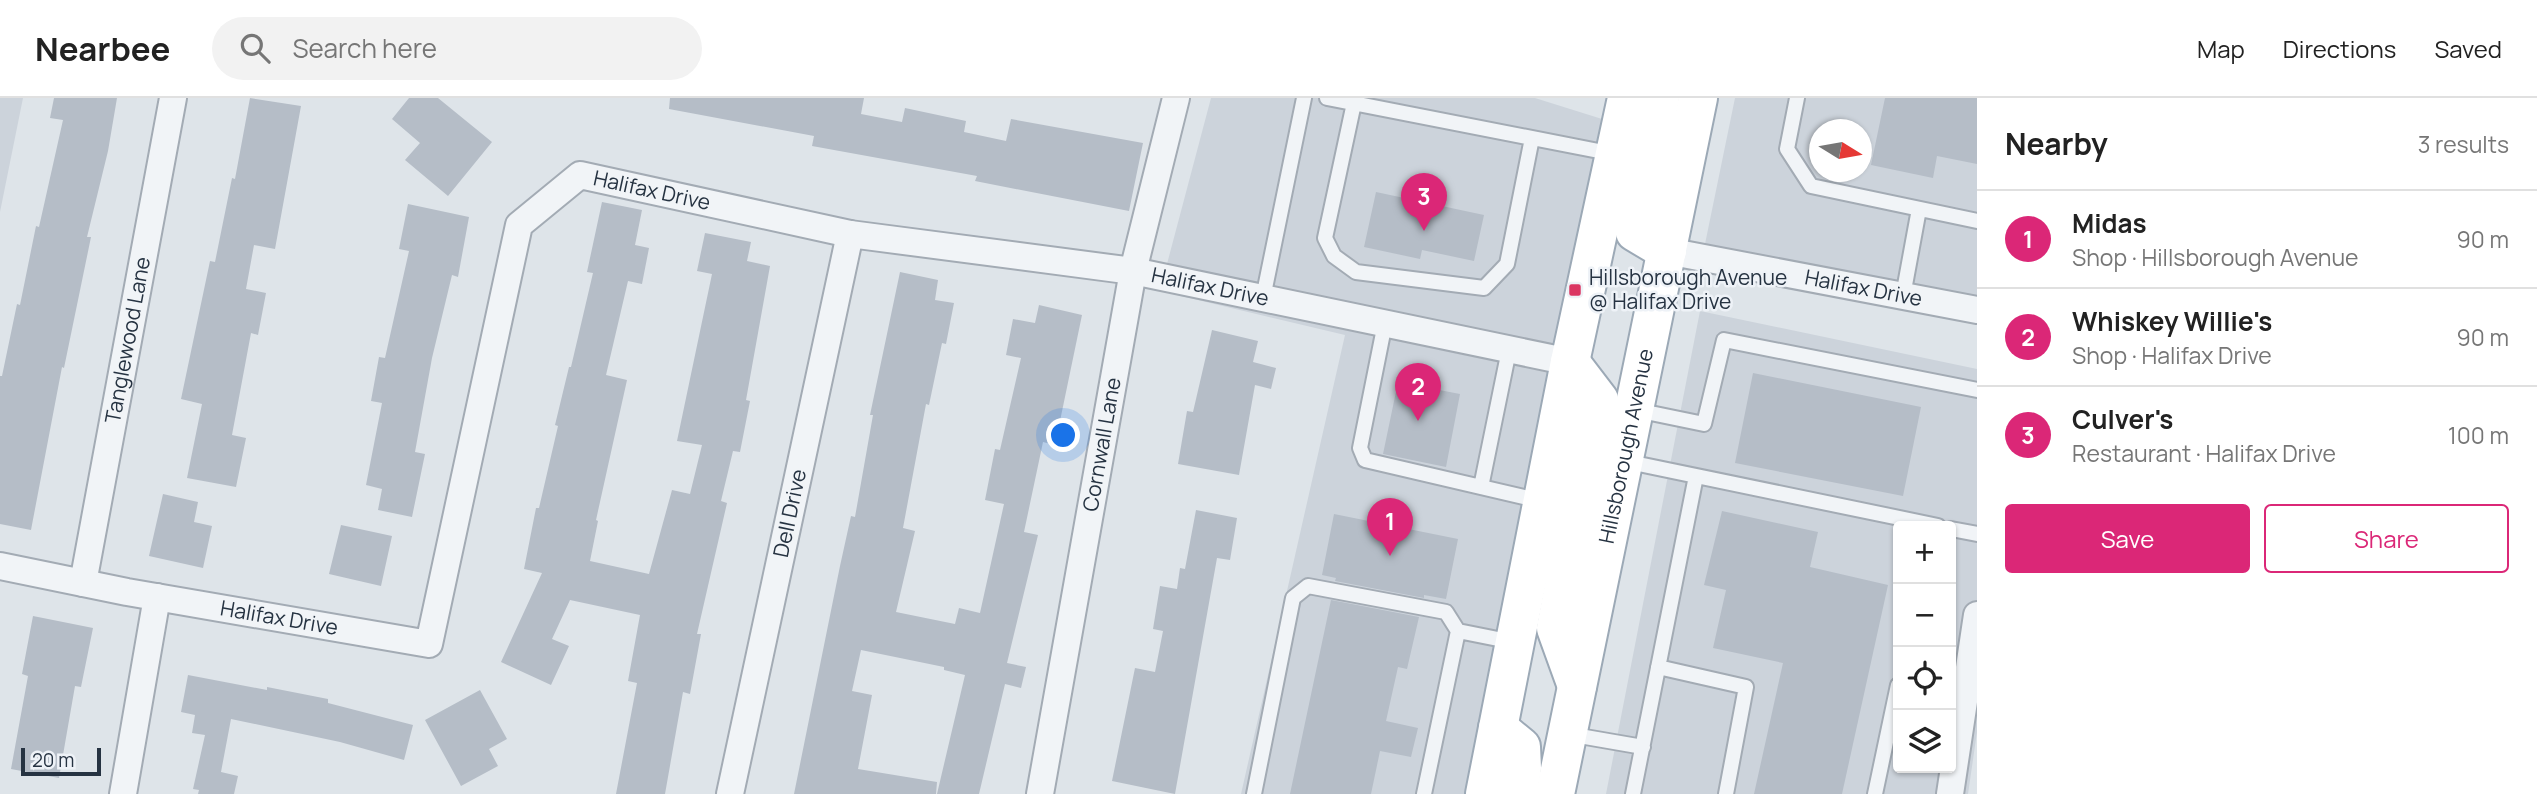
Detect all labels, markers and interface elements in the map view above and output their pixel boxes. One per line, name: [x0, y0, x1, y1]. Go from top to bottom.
search box: [212, 17, 702, 80]
text: Nearbee: [35, 26, 170, 71]
icon: search: [236, 29, 274, 67]
text: Search here: [292, 30, 437, 66]
text: Map: [2197, 32, 2245, 65]
text: Directions: [2283, 32, 2396, 65]
text: Saved: [2434, 32, 2502, 65]
north arrow: [1809, 119, 1872, 182]
text: Nearby: [2005, 123, 2108, 164]
text: 3 results: [2418, 128, 2509, 160]
street label: Halifax Drive: [591, 163, 713, 216]
pin: 3: [1401, 173, 1447, 231]
text: Midas: [2072, 205, 2147, 241]
text: 1: [2023, 223, 2033, 255]
text: 90 m: [2457, 223, 2509, 255]
text: Shop · Hillsborough Avenue: [2072, 241, 2359, 273]
street label: Tanglewood Lane: [98, 254, 156, 425]
street label: Halifax Drive: [1149, 260, 1271, 312]
place label: Hillsborough Avenue @ Halifax Drive: [1589, 263, 1787, 315]
street label: Halifax Drive: [1803, 263, 1925, 312]
marker: Hillsborough Avenue @ Halifax Drive: [1567, 282, 1583, 298]
text: Whiskey Willie's: [2072, 303, 2272, 339]
text: 2: [2021, 321, 2035, 353]
text: 90 m: [2457, 321, 2509, 353]
text: Shop · Halifax Drive: [2072, 339, 2272, 371]
street label: Hillsborough Avenue: [1592, 346, 1659, 546]
pin: 2: [1395, 363, 1441, 421]
street label: Cornwall Lane: [1075, 375, 1127, 514]
text: Culver's: [2072, 401, 2173, 437]
your location: [1046, 418, 1080, 452]
text: 3: [2021, 419, 2035, 451]
text: 100 m: [2448, 419, 2509, 451]
text: Restaurant · Halifax Drive: [2072, 437, 2336, 469]
street label: Dell Drive: [766, 466, 812, 560]
pin: 1: [1367, 498, 1413, 556]
button: Save: [2005, 504, 2250, 573]
button: Share: [2264, 504, 2509, 573]
map controls: [1893, 521, 1956, 773]
button: +: [1893, 521, 1956, 584]
button: −: [1893, 584, 1956, 647]
street label: Halifax Drive: [218, 593, 340, 641]
button: locate: [1893, 647, 1956, 710]
button: layers: [1893, 710, 1956, 773]
scale bar: [21, 745, 102, 777]
text: 20 m: [32, 747, 74, 773]

